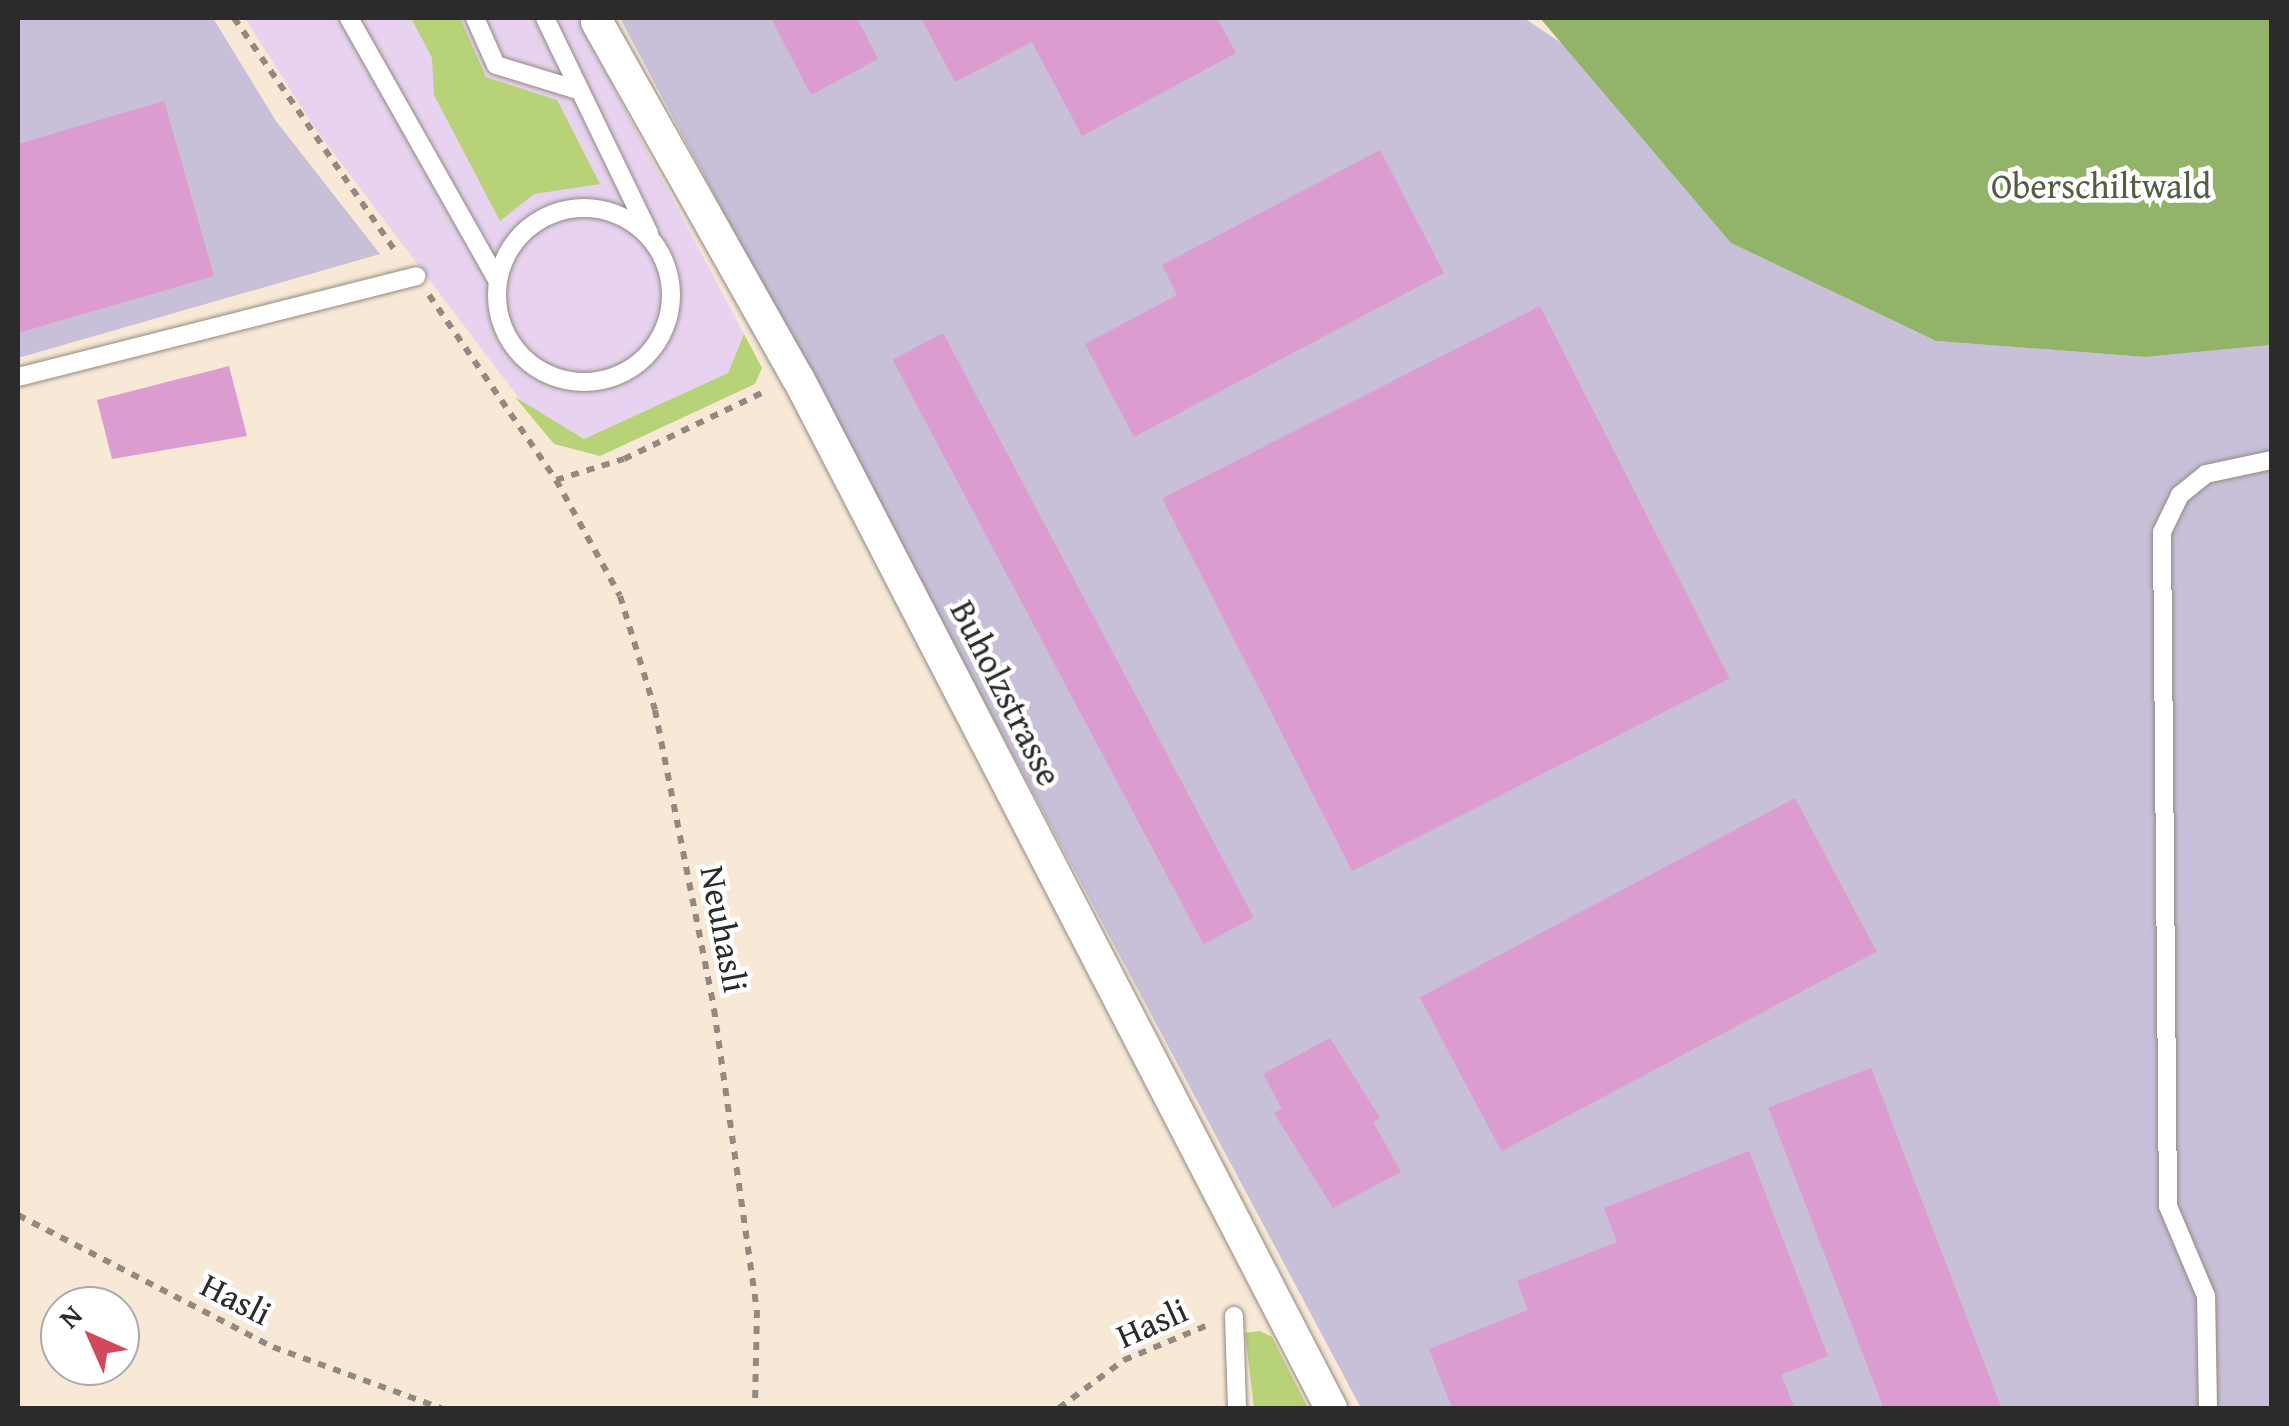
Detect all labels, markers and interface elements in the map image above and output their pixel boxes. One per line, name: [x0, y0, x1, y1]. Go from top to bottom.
park label: Oberschiltwald: [1991, 165, 2211, 207]
street label: Buholzstrasse: [941, 593, 1071, 793]
street label: Neuhasli: [691, 862, 757, 996]
street label: Hasli: [194, 1264, 278, 1334]
north arrow: [40, 1286, 140, 1386]
street label: Hasli: [1110, 1289, 1194, 1357]
text: N: [49, 1295, 91, 1337]

